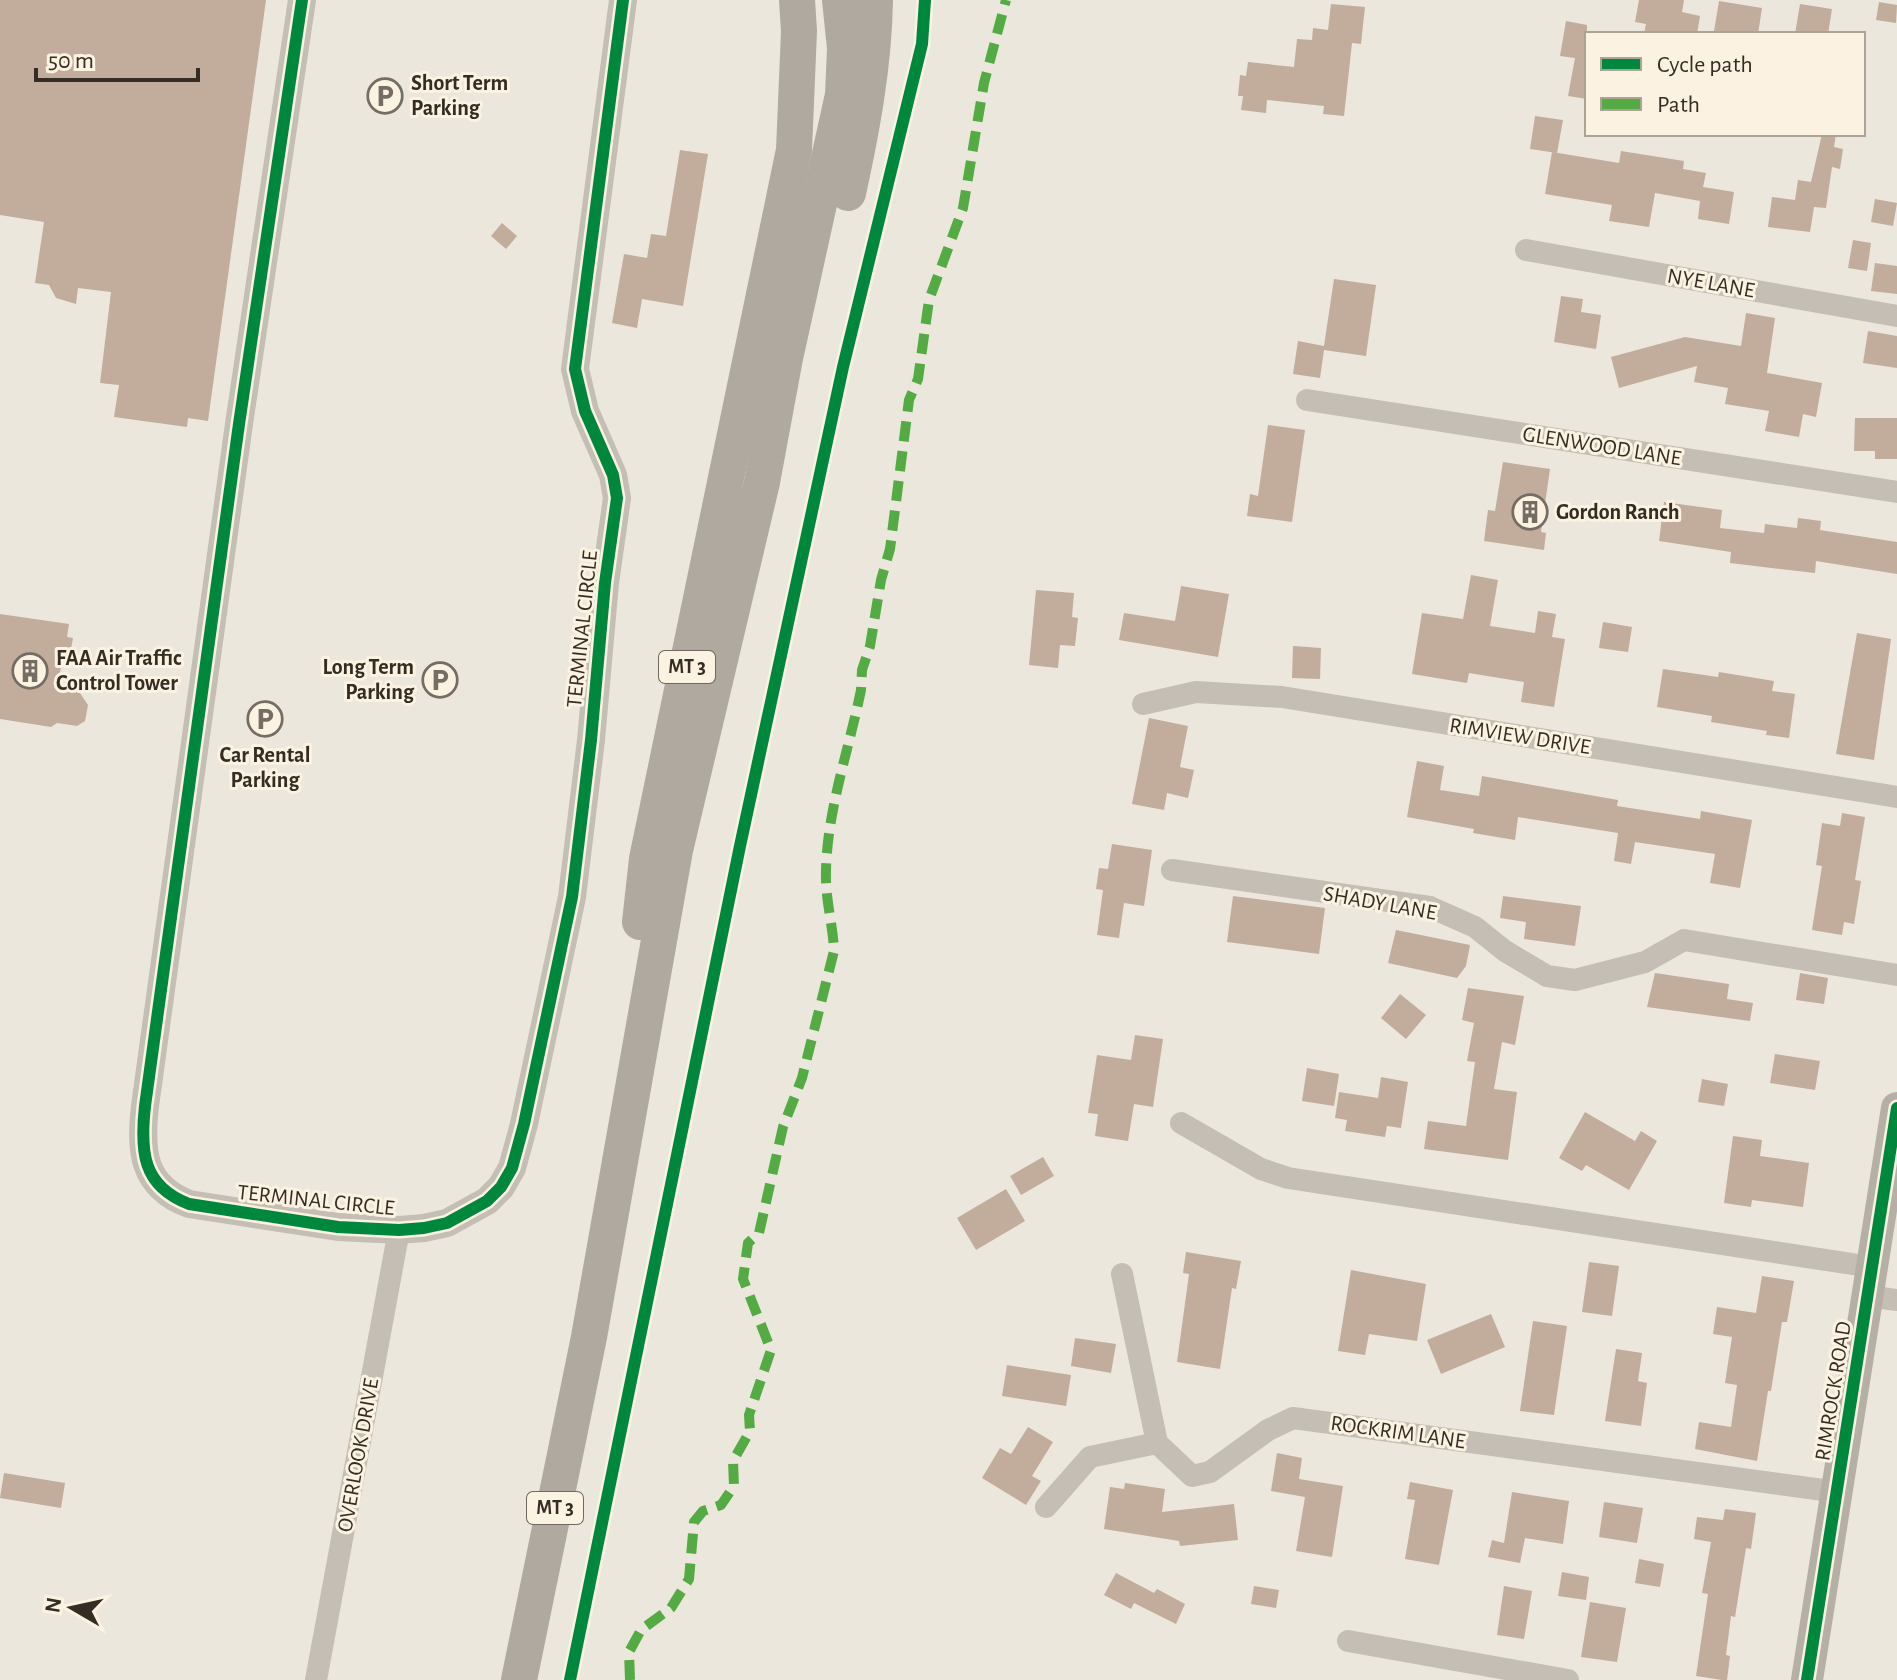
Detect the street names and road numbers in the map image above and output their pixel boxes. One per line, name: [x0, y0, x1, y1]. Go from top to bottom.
street label: NYE LANE: [1666, 264, 1757, 302]
street label: GLENWOOD LANE: [1521, 423, 1683, 469]
street label: TERMINAL CIRCLE: [563, 549, 601, 709]
road number: MT 3: [659, 651, 715, 683]
street label: RIMVIEW DRIVE: [1448, 714, 1592, 758]
street label: SHADY LANE: [1322, 882, 1439, 924]
street label: TERMINAL CIRCLE: [236, 1181, 396, 1219]
street label: RIMROCK ROAD: [1811, 1320, 1855, 1462]
street label: OVERLOOK DRIVE: [334, 1376, 382, 1534]
street label: ROCKRIM LANE: [1329, 1412, 1467, 1452]
road number: MT 3: [527, 1492, 583, 1524]

